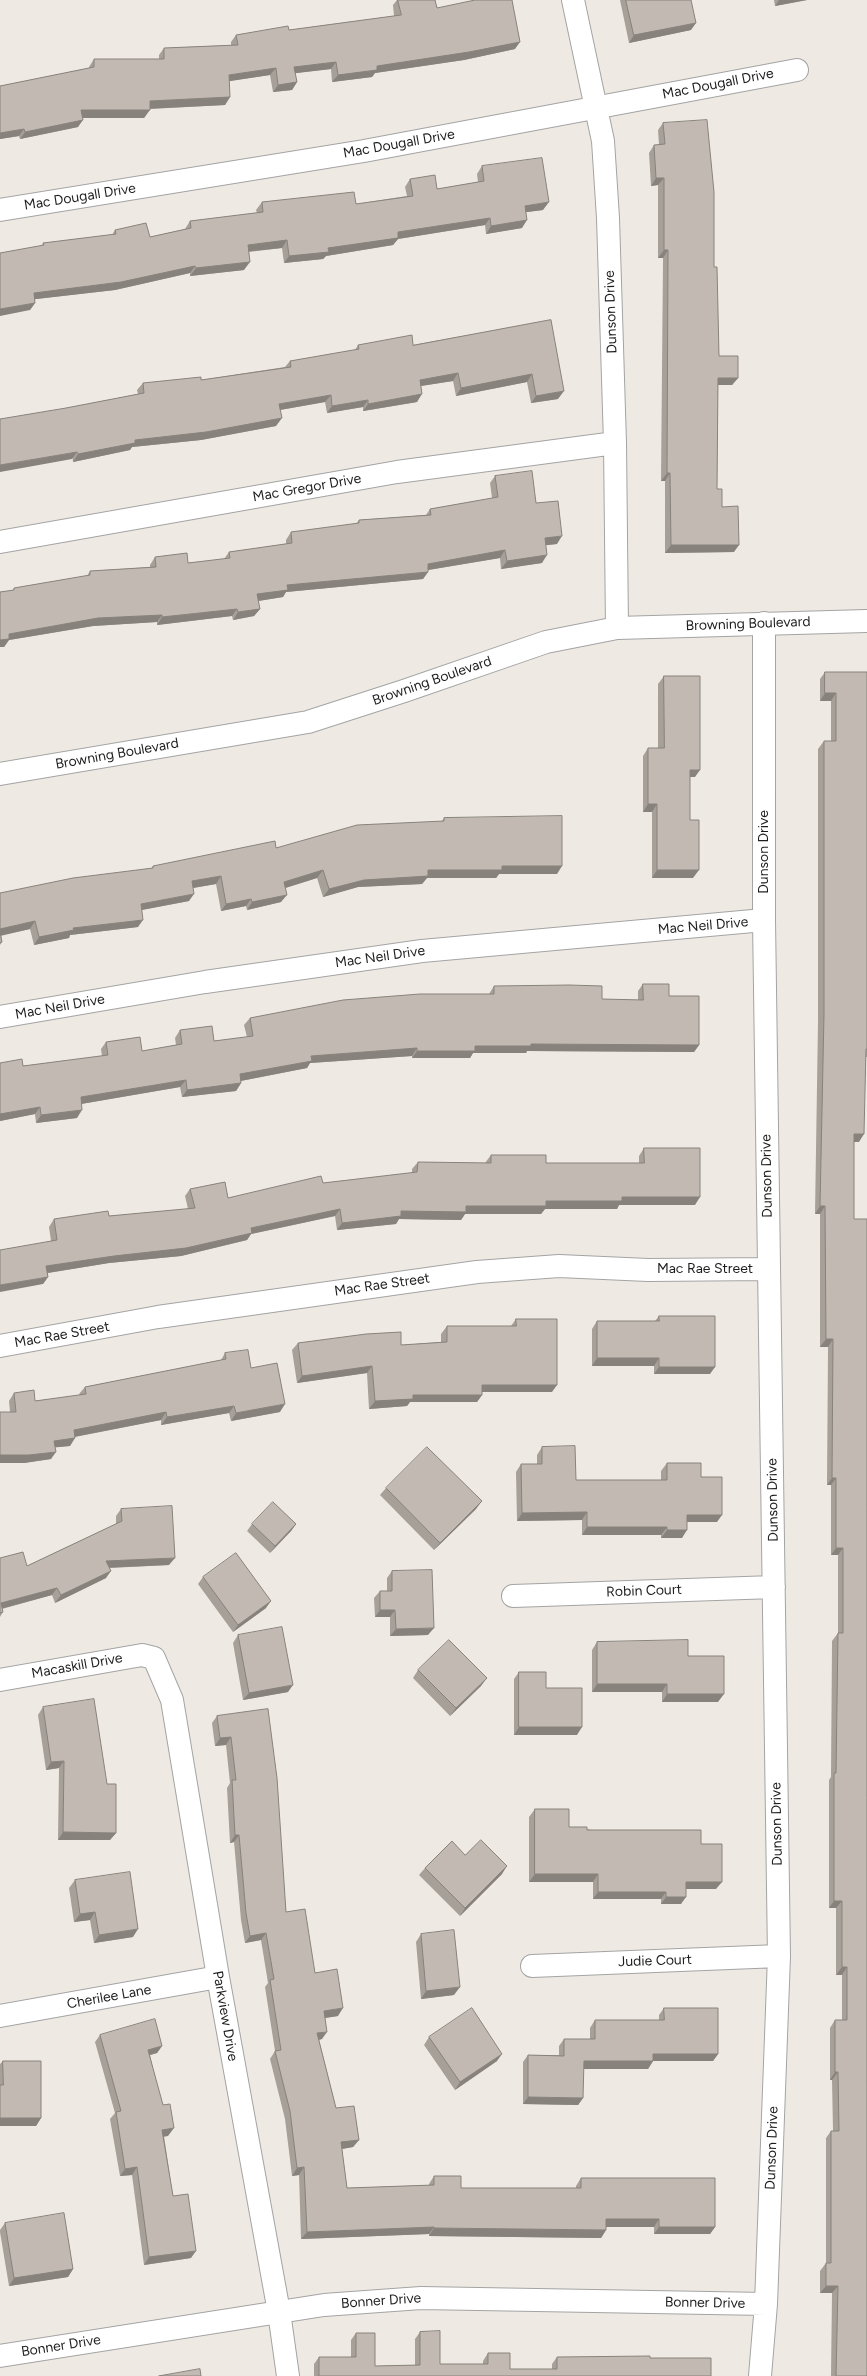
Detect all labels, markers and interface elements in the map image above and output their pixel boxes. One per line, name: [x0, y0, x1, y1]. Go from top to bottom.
street label: Mac Dougall Drive: [661, 65, 775, 103]
street label: Mac Dougall Drive: [342, 126, 456, 162]
street label: Mac Dougall Drive: [23, 180, 137, 214]
street label: Dunson Drive: [601, 270, 621, 354]
street label: Mac Gregor Drive: [251, 470, 363, 506]
street label: Browning Boulevard: [685, 613, 811, 635]
street label: Browning Boulevard: [370, 653, 494, 709]
street label: Browning Boulevard: [54, 735, 180, 773]
street label: Dunson Drive: [756, 810, 772, 894]
street label: Mac Neil Drive: [657, 914, 749, 938]
street label: Mac Neil Drive: [334, 942, 426, 972]
street label: Mac Neil Drive: [14, 991, 106, 1023]
street label: Dunson Drive: [758, 1134, 776, 1218]
street label: Mac Rae Street: [657, 1261, 753, 1277]
street label: Mac Rae Street: [333, 1270, 431, 1300]
street label: Mac Rae Street: [13, 1318, 111, 1352]
street label: Dunson Drive: [764, 1458, 782, 1542]
street label: Robin Court: [606, 1581, 682, 1601]
street label: Macaskill Drive: [30, 1650, 124, 1682]
street label: Dunson Drive: [768, 1782, 786, 1866]
street label: Judie Court: [618, 1951, 692, 1971]
street label: Parkview Drive: [209, 1970, 241, 2062]
street label: Cherilee Lane: [66, 1981, 152, 2013]
street label: Dunson Drive: [762, 2106, 782, 2190]
street label: Bonner Drive: [340, 2290, 422, 2312]
street label: Bonner Drive: [665, 2294, 745, 2312]
street label: Bonner Drive: [20, 2331, 102, 2361]

